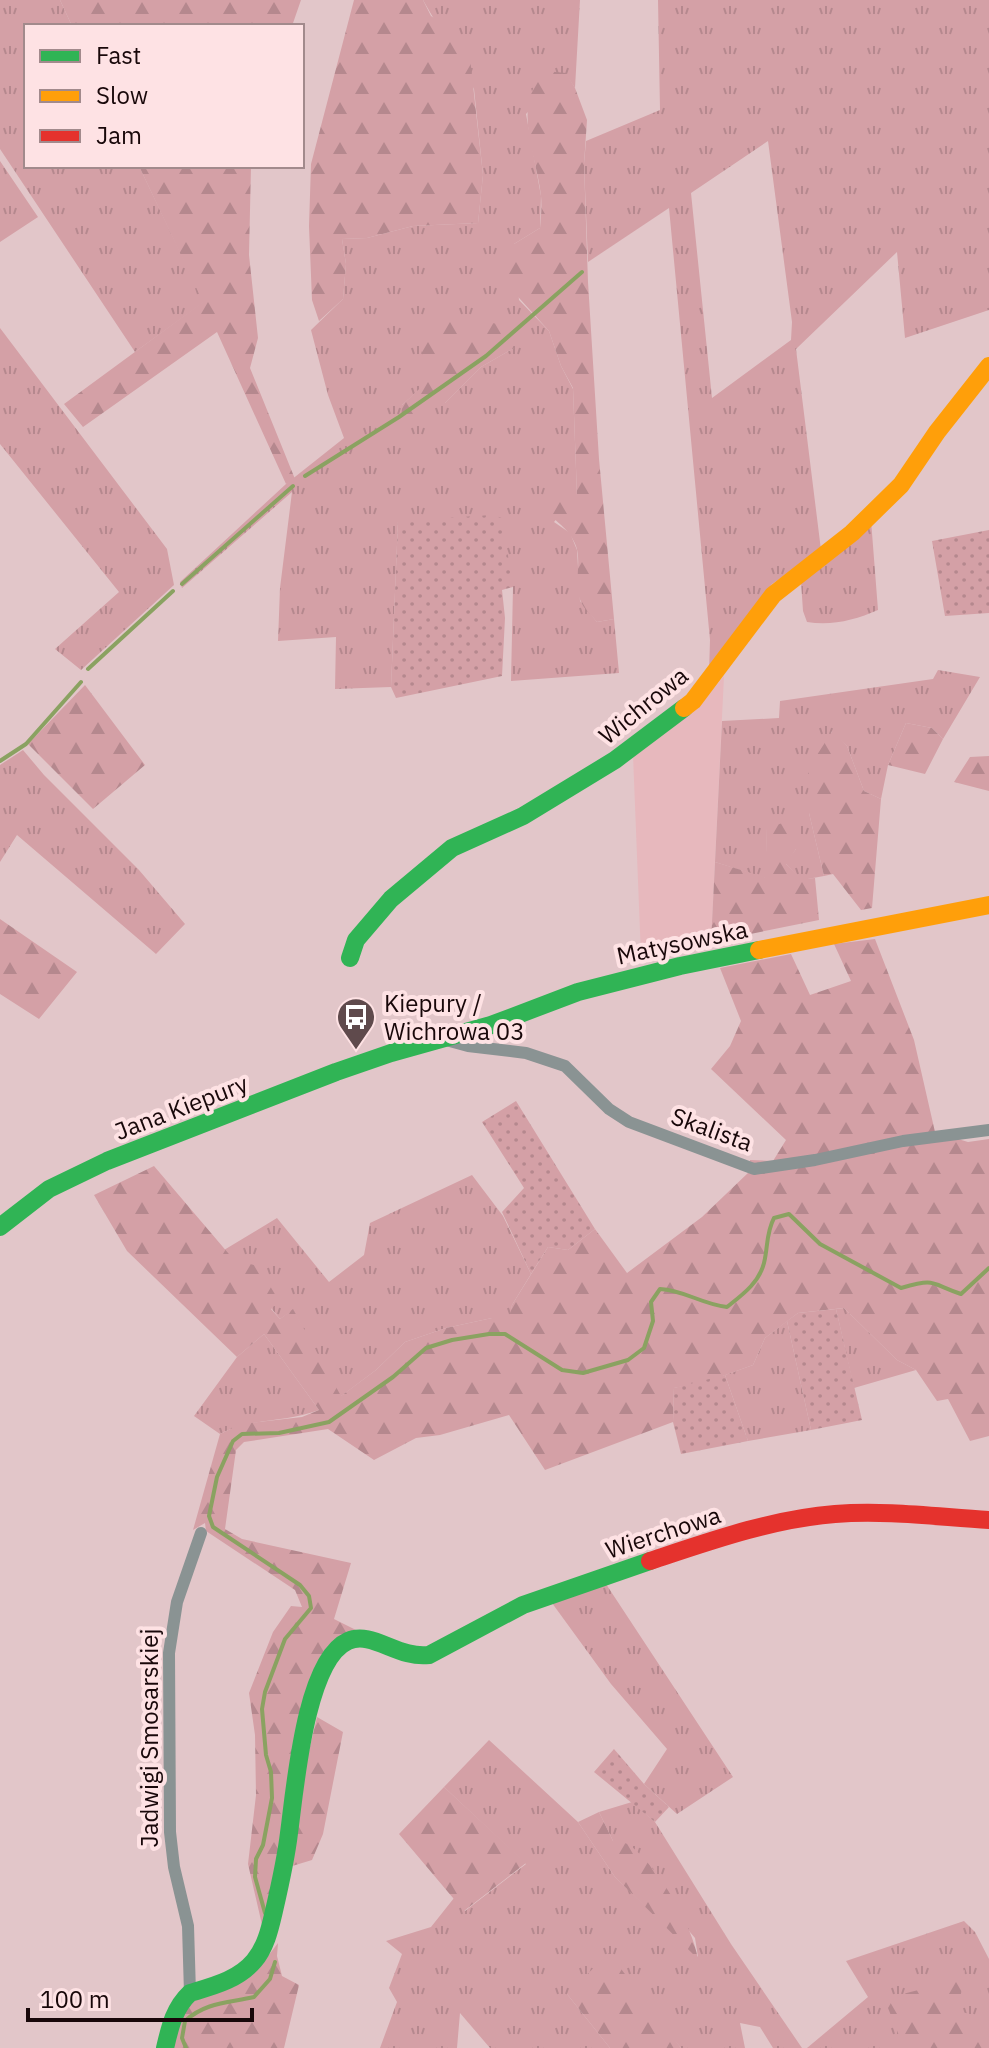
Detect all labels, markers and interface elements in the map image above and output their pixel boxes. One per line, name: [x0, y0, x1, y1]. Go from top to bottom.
legend: [24, 24, 304, 168]
text: Fast: [96, 39, 141, 71]
text: Slow: [96, 79, 148, 111]
text: Jam: [96, 119, 142, 151]
street label: Wichrowa: [592, 659, 694, 751]
street label: Matysowska: [614, 912, 751, 971]
place label: Kiepury / Wichrowa 03: [384, 987, 525, 1047]
bus stop icon: Kiepury / Wichrowa 03: [335, 996, 377, 1051]
street label: Jana Kiepury: [110, 1067, 252, 1147]
street label: Skalista: [667, 1100, 757, 1159]
street label: Wierchowa: [601, 1498, 725, 1566]
street label: Jadwigi Smosarskiej: [133, 1629, 165, 1847]
scale bar: [28, 1972, 252, 2022]
text: 100 m: [40, 1983, 110, 2015]

